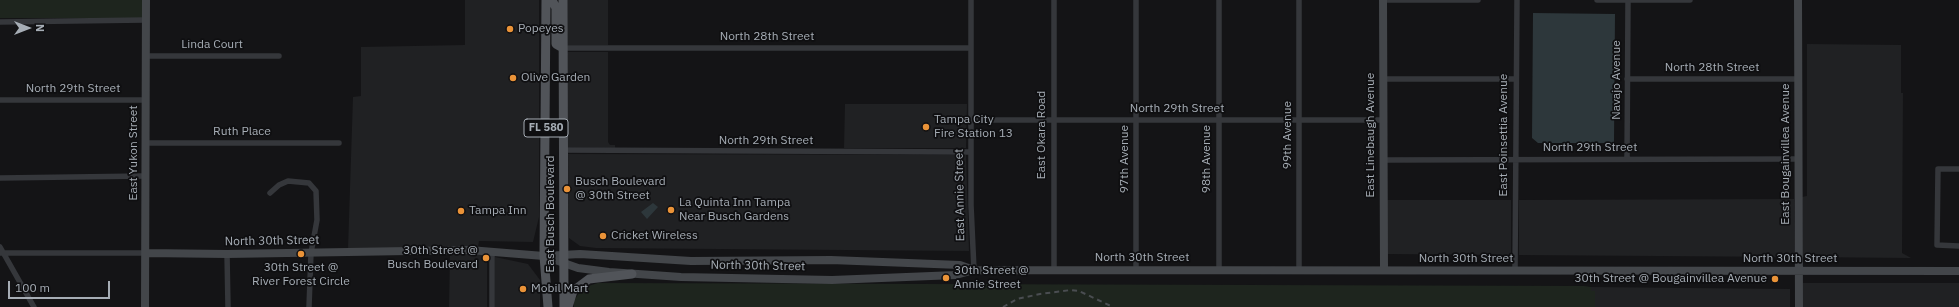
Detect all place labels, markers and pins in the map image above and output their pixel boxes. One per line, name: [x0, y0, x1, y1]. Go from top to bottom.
place label: Popeyes: [518, 22, 564, 36]
marker: Popeyes: [505, 24, 515, 34]
place label: Olive Garden: [521, 71, 590, 85]
marker: Olive Garden: [508, 73, 518, 83]
place label: Tampa City Fire Station 13: [934, 113, 1013, 141]
marker: Tampa City Fire Station 13: [921, 122, 931, 132]
place label: Busch Boulevard @ 30th Street: [575, 175, 666, 203]
marker: Busch Boulevard @ 30th Street: [562, 184, 572, 194]
place label: La Quinta Inn Tampa Near Busch Gardens: [679, 196, 790, 224]
place label: Tampa Inn: [469, 204, 527, 218]
marker: La Quinta Inn Tampa Near Busch Gardens: [666, 205, 676, 215]
marker: Tampa Inn: [456, 206, 466, 216]
place label: Cricket Wireless: [611, 229, 698, 243]
marker: Cricket Wireless: [598, 231, 608, 241]
place label: 30th Street @ Busch Boulevard: [387, 244, 478, 272]
marker: 30th Street @ River Forest Circle: [296, 249, 306, 259]
marker: 30th Street @ Busch Boulevard: [481, 253, 491, 263]
place label: 30th Street @ River Forest Circle: [252, 261, 350, 289]
place label: 30th Street @ Annie Street: [954, 264, 1029, 292]
place label: 30th Street @ Bougainvillea Avenue: [1574, 272, 1767, 286]
marker: 30th Street @ Annie Street: [941, 273, 951, 283]
marker: 30th Street @ Bougainvillea Avenue: [1770, 274, 1780, 284]
place label: Mobil Mart: [531, 282, 588, 296]
marker: Mobil Mart: [518, 284, 528, 294]

